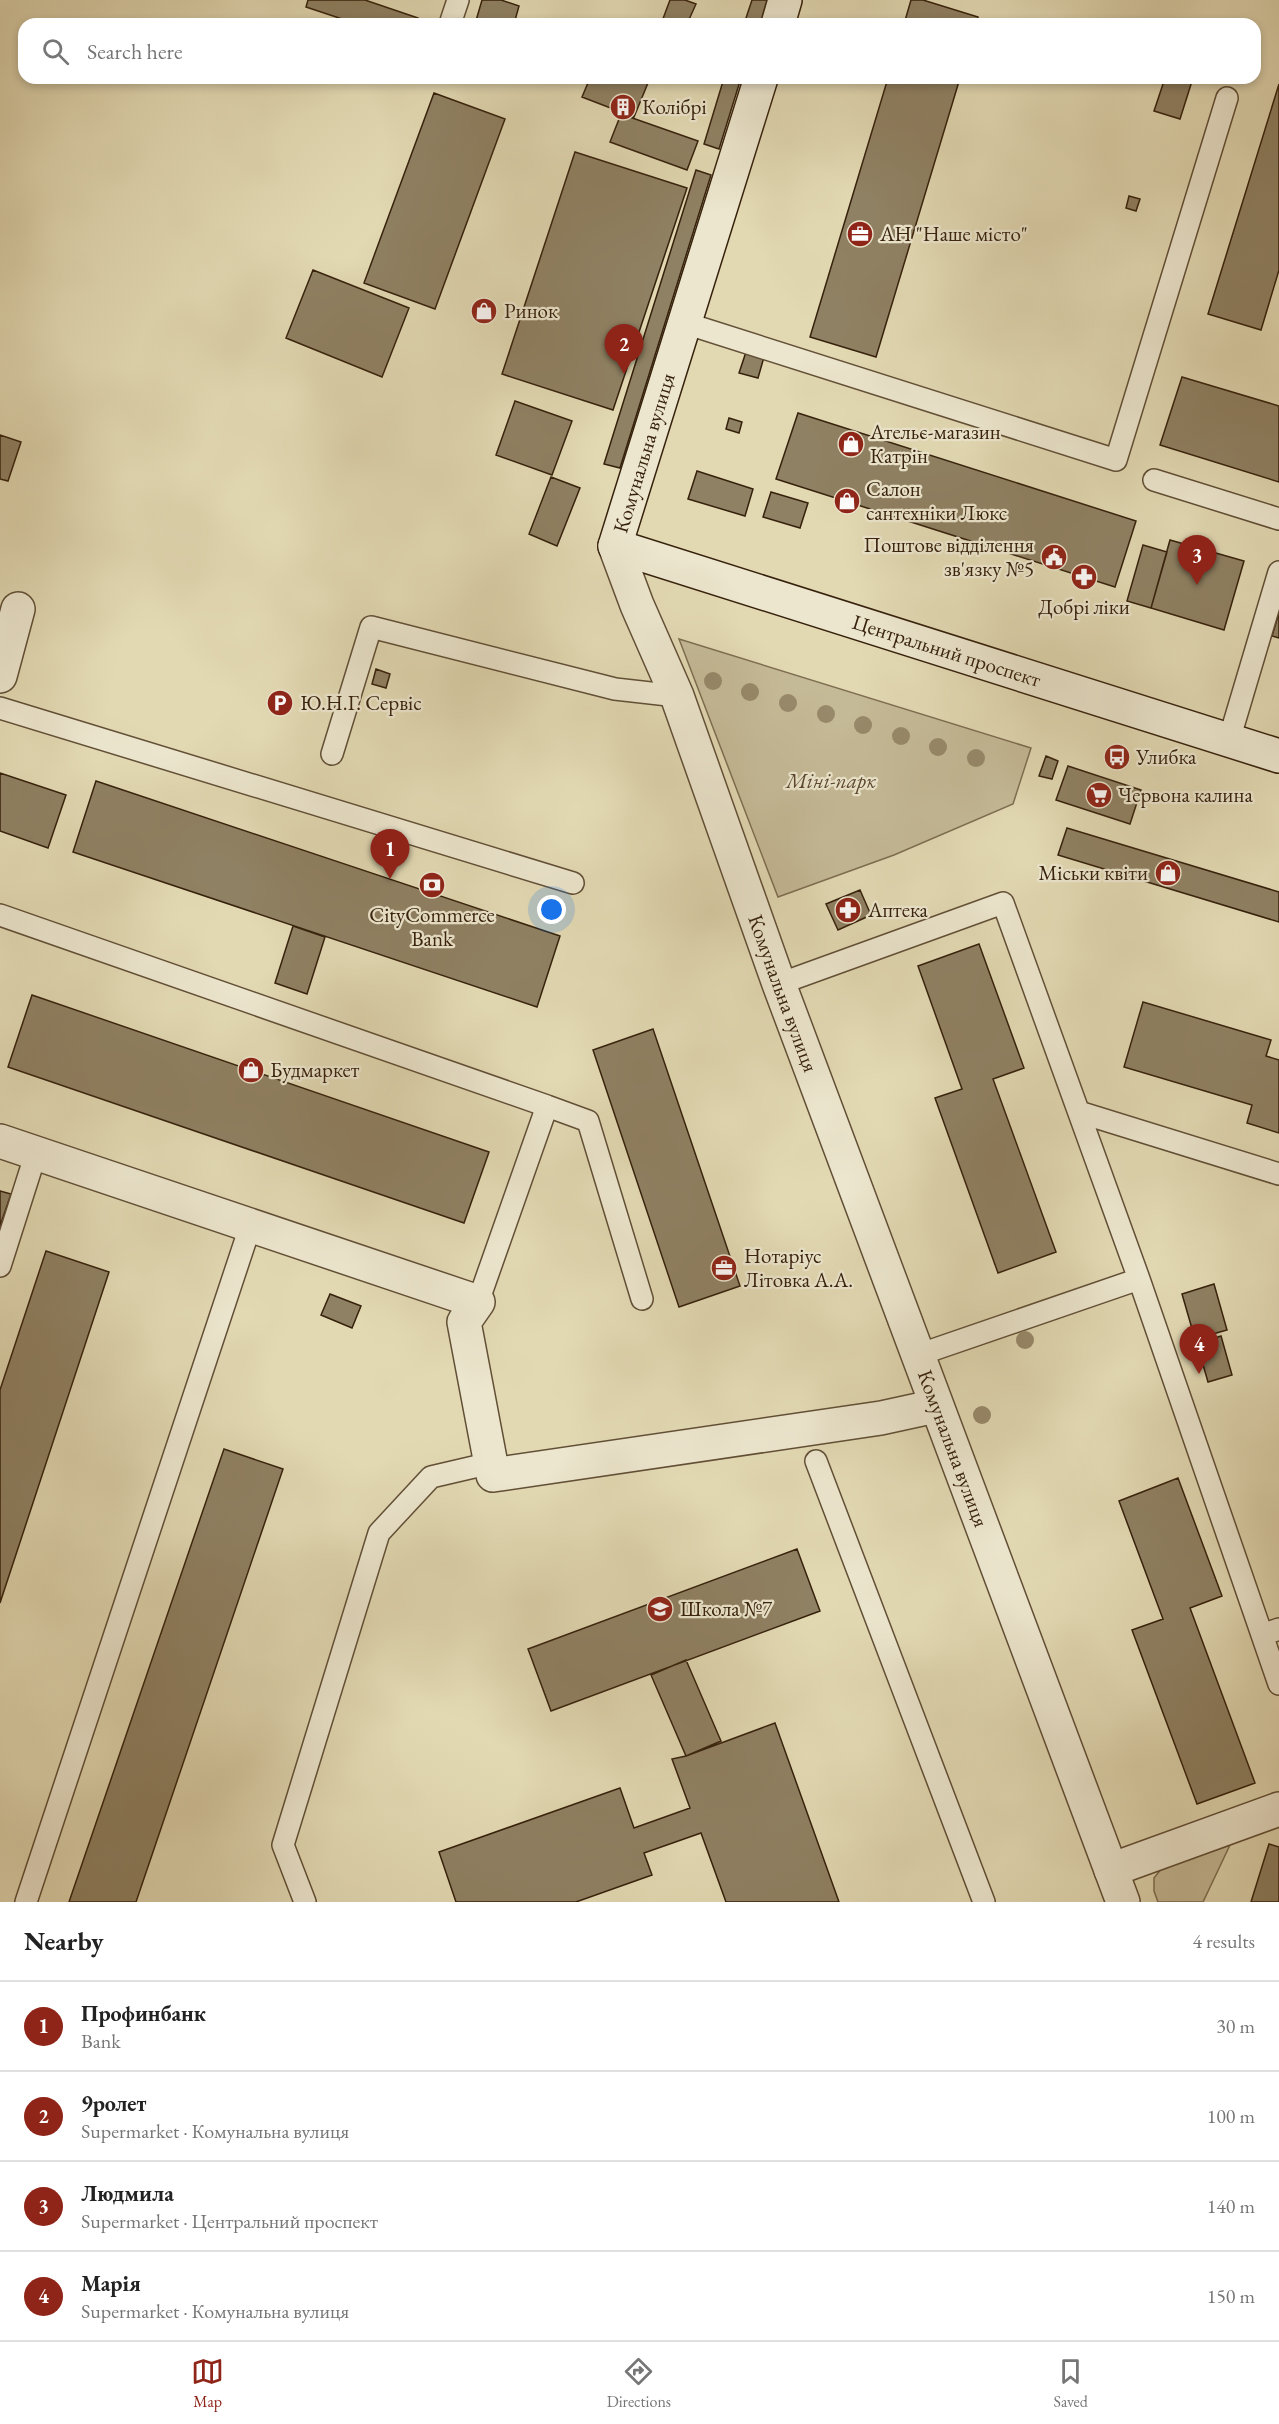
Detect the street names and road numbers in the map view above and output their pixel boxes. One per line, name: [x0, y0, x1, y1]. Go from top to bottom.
street label: Комунальна вулиця: [606, 370, 681, 536]
street label: Центральний проспект: [849, 608, 1045, 693]
street label: Комунальна вулиця: [742, 911, 825, 1076]
street label: Комунальна вулиця: [912, 1366, 995, 1531]

